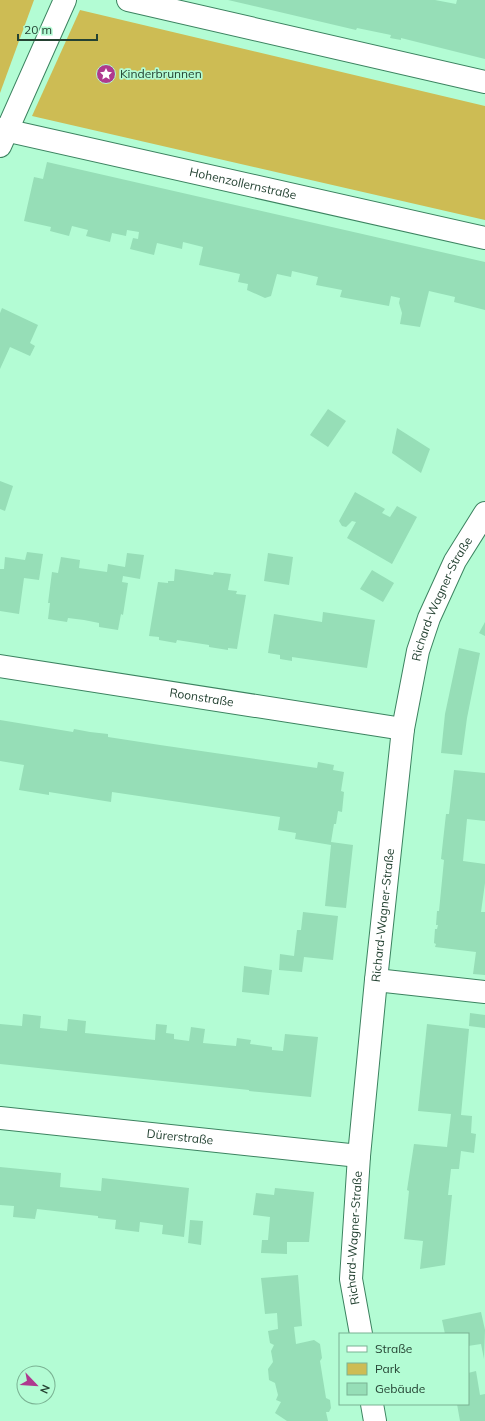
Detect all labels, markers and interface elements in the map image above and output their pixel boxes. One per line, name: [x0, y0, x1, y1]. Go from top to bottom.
scale bar: [18, 16, 97, 42]
text: 20 m: [24, 22, 52, 37]
place icon: Kinderbrunnen: [95, 63, 117, 85]
place label: Kinderbrunnen: [120, 66, 202, 81]
street label: Hohenzollernstraße: [188, 164, 298, 202]
street label: Richard-Wagner-Straße: [408, 534, 475, 662]
street label: Roonstraße: [169, 685, 235, 709]
street label: Richard-Wagner-Straße: [368, 848, 397, 983]
street label: Dürerstraße: [146, 1126, 214, 1148]
street label: Richard-Wagner-Straße: [343, 1170, 365, 1306]
legend: [339, 1333, 469, 1405]
text: Straße: [375, 1341, 412, 1356]
text: Park: [375, 1361, 401, 1376]
north arrow: [16, 1365, 56, 1405]
text: Gebäude: [375, 1381, 425, 1396]
text: N: [37, 1383, 53, 1396]

